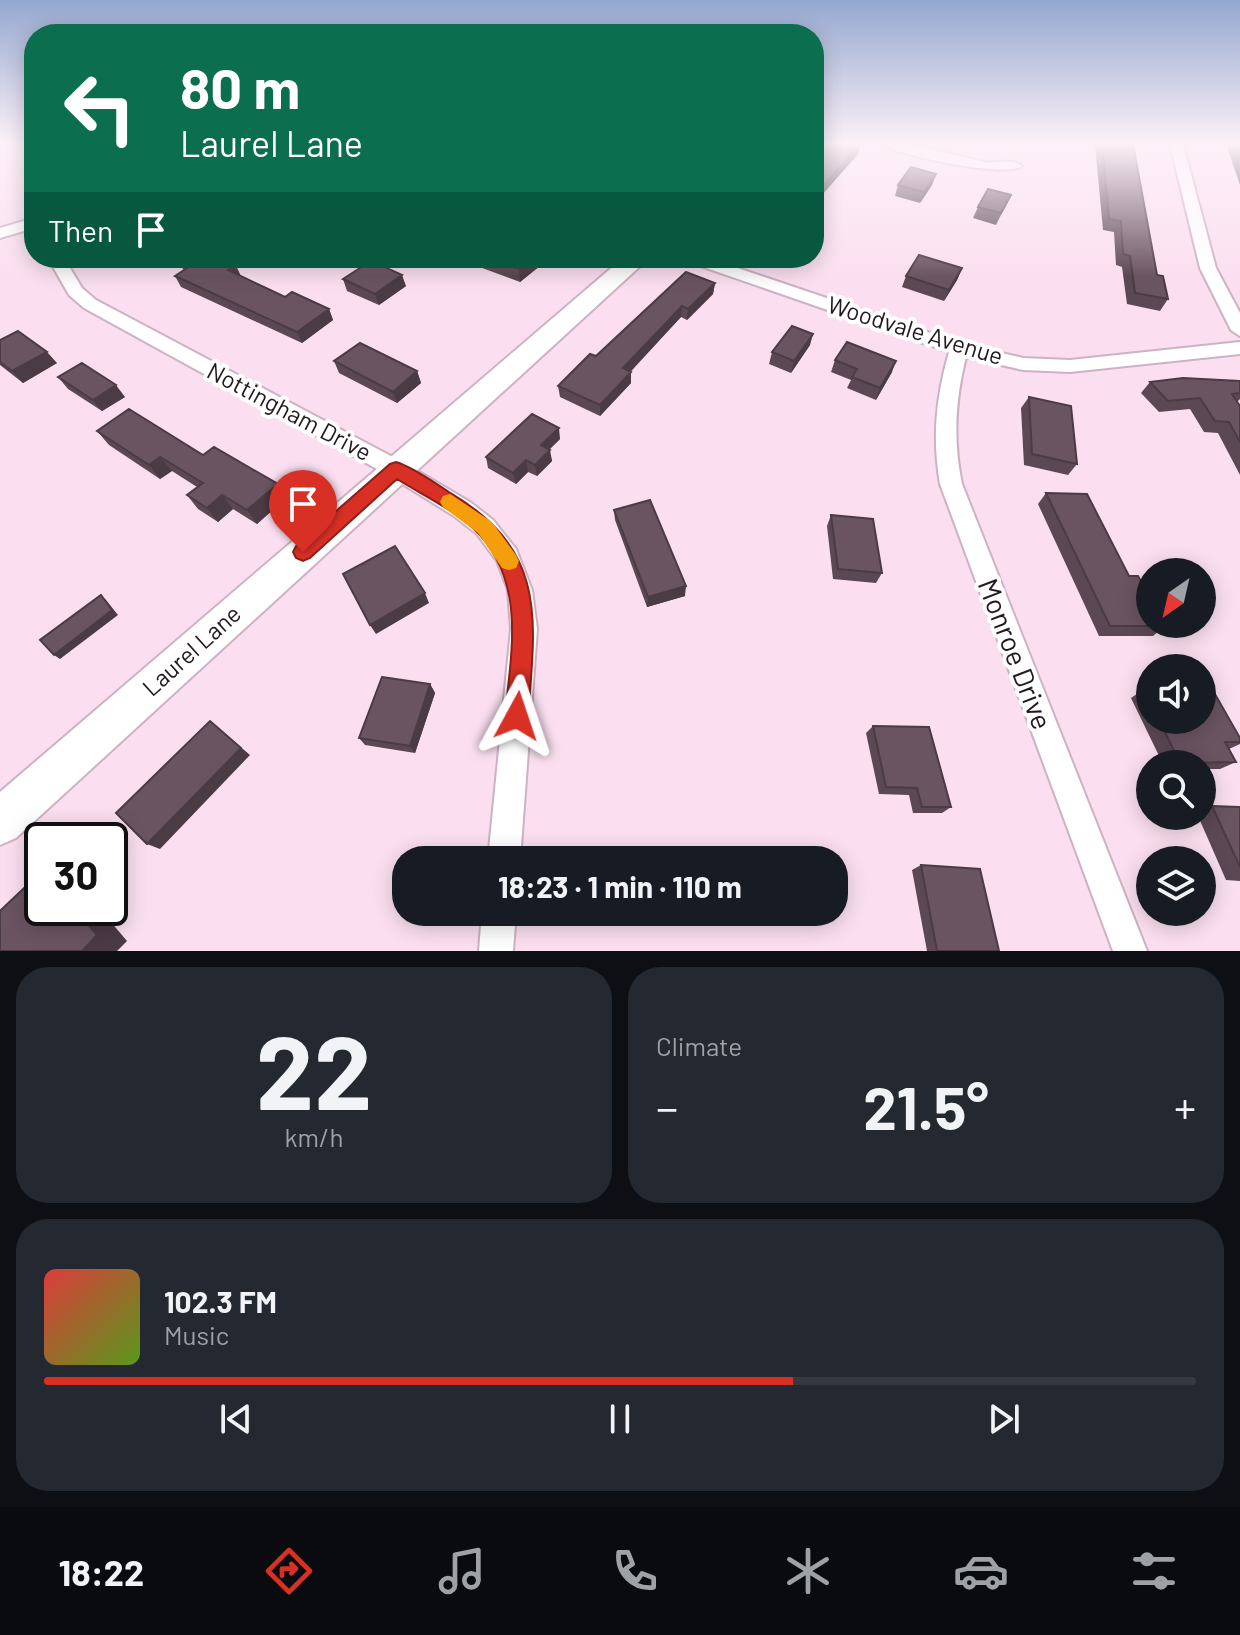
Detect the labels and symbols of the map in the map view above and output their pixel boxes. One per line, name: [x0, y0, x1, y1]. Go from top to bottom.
street label: Woodvale Avenue: [824, 289, 1007, 370]
street label: Nottingham Drive: [203, 355, 377, 466]
pin: [269, 470, 337, 552]
north arrow: [1136, 558, 1216, 638]
street label: Monroe Drive: [972, 574, 1060, 734]
street label: Laurel Lane: [136, 598, 246, 701]
position arrow: [475, 674, 559, 758]
speed limit sign: 30: [24, 822, 128, 926]

